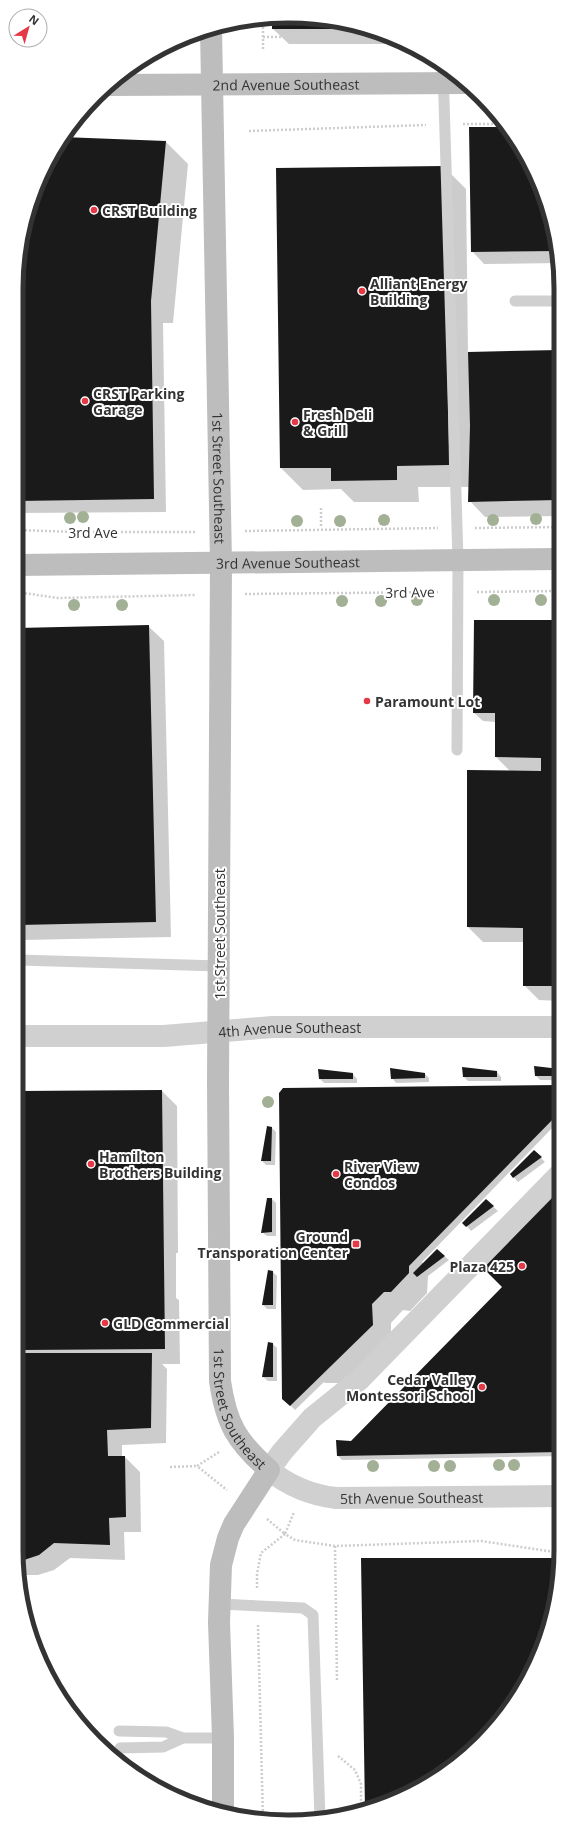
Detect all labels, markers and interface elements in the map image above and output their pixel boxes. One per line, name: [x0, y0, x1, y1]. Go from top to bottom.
north arrow: [8, 8, 48, 48]
text: N: [26, 11, 42, 28]
street label: 2nd Avenue Southeast: [212, 74, 359, 94]
place label: CRST Building: [102, 201, 197, 220]
marker: CRST Building: [89, 205, 99, 215]
place label: Alliant Energy Building: [370, 274, 467, 309]
marker: Alliant Energy Building: [357, 286, 367, 296]
place label: CRST Parking Garage: [93, 384, 184, 419]
marker: CRST Parking Garage: [80, 396, 90, 406]
place label: Fresh Deli & Grill: [303, 405, 372, 440]
street label: 1st Street Southeast: [209, 412, 230, 544]
marker: Fresh Deli & Grill: [290, 417, 300, 427]
street label: 3rd Ave: [68, 523, 118, 542]
street label: 3rd Avenue Southeast: [216, 552, 360, 572]
street label: 3rd Ave: [385, 582, 435, 602]
place label: Paramount Lot: [375, 692, 480, 711]
marker: Paramount Lot: [362, 696, 372, 706]
street label: 1st Street Southeast: [210, 868, 229, 1000]
street label: 4th Avenue Southeast: [217, 1017, 361, 1041]
place label: Hamilton Brothers Building: [99, 1147, 221, 1182]
place label: River View Condos: [344, 1157, 417, 1192]
marker: Hamilton Brothers Building: [86, 1159, 96, 1169]
marker: River View Condos: [331, 1169, 341, 1179]
place label: Ground Transporation Center: [198, 1227, 349, 1262]
marker: Ground Transporation Center: [351, 1239, 361, 1249]
place label: Plaza 425: [450, 1257, 514, 1276]
marker: Plaza 425: [517, 1261, 527, 1271]
place label: GLD Commercial: [113, 1314, 229, 1333]
marker: GLD Commercial: [100, 1318, 110, 1328]
street label: 1st Street Southeast: [210, 1348, 271, 1473]
place label: Cedar Valley Montessori School: [346, 1370, 474, 1405]
marker: Cedar Valley Montessori School: [477, 1382, 487, 1392]
street label: 5th Avenue Southeast: [340, 1487, 483, 1507]

